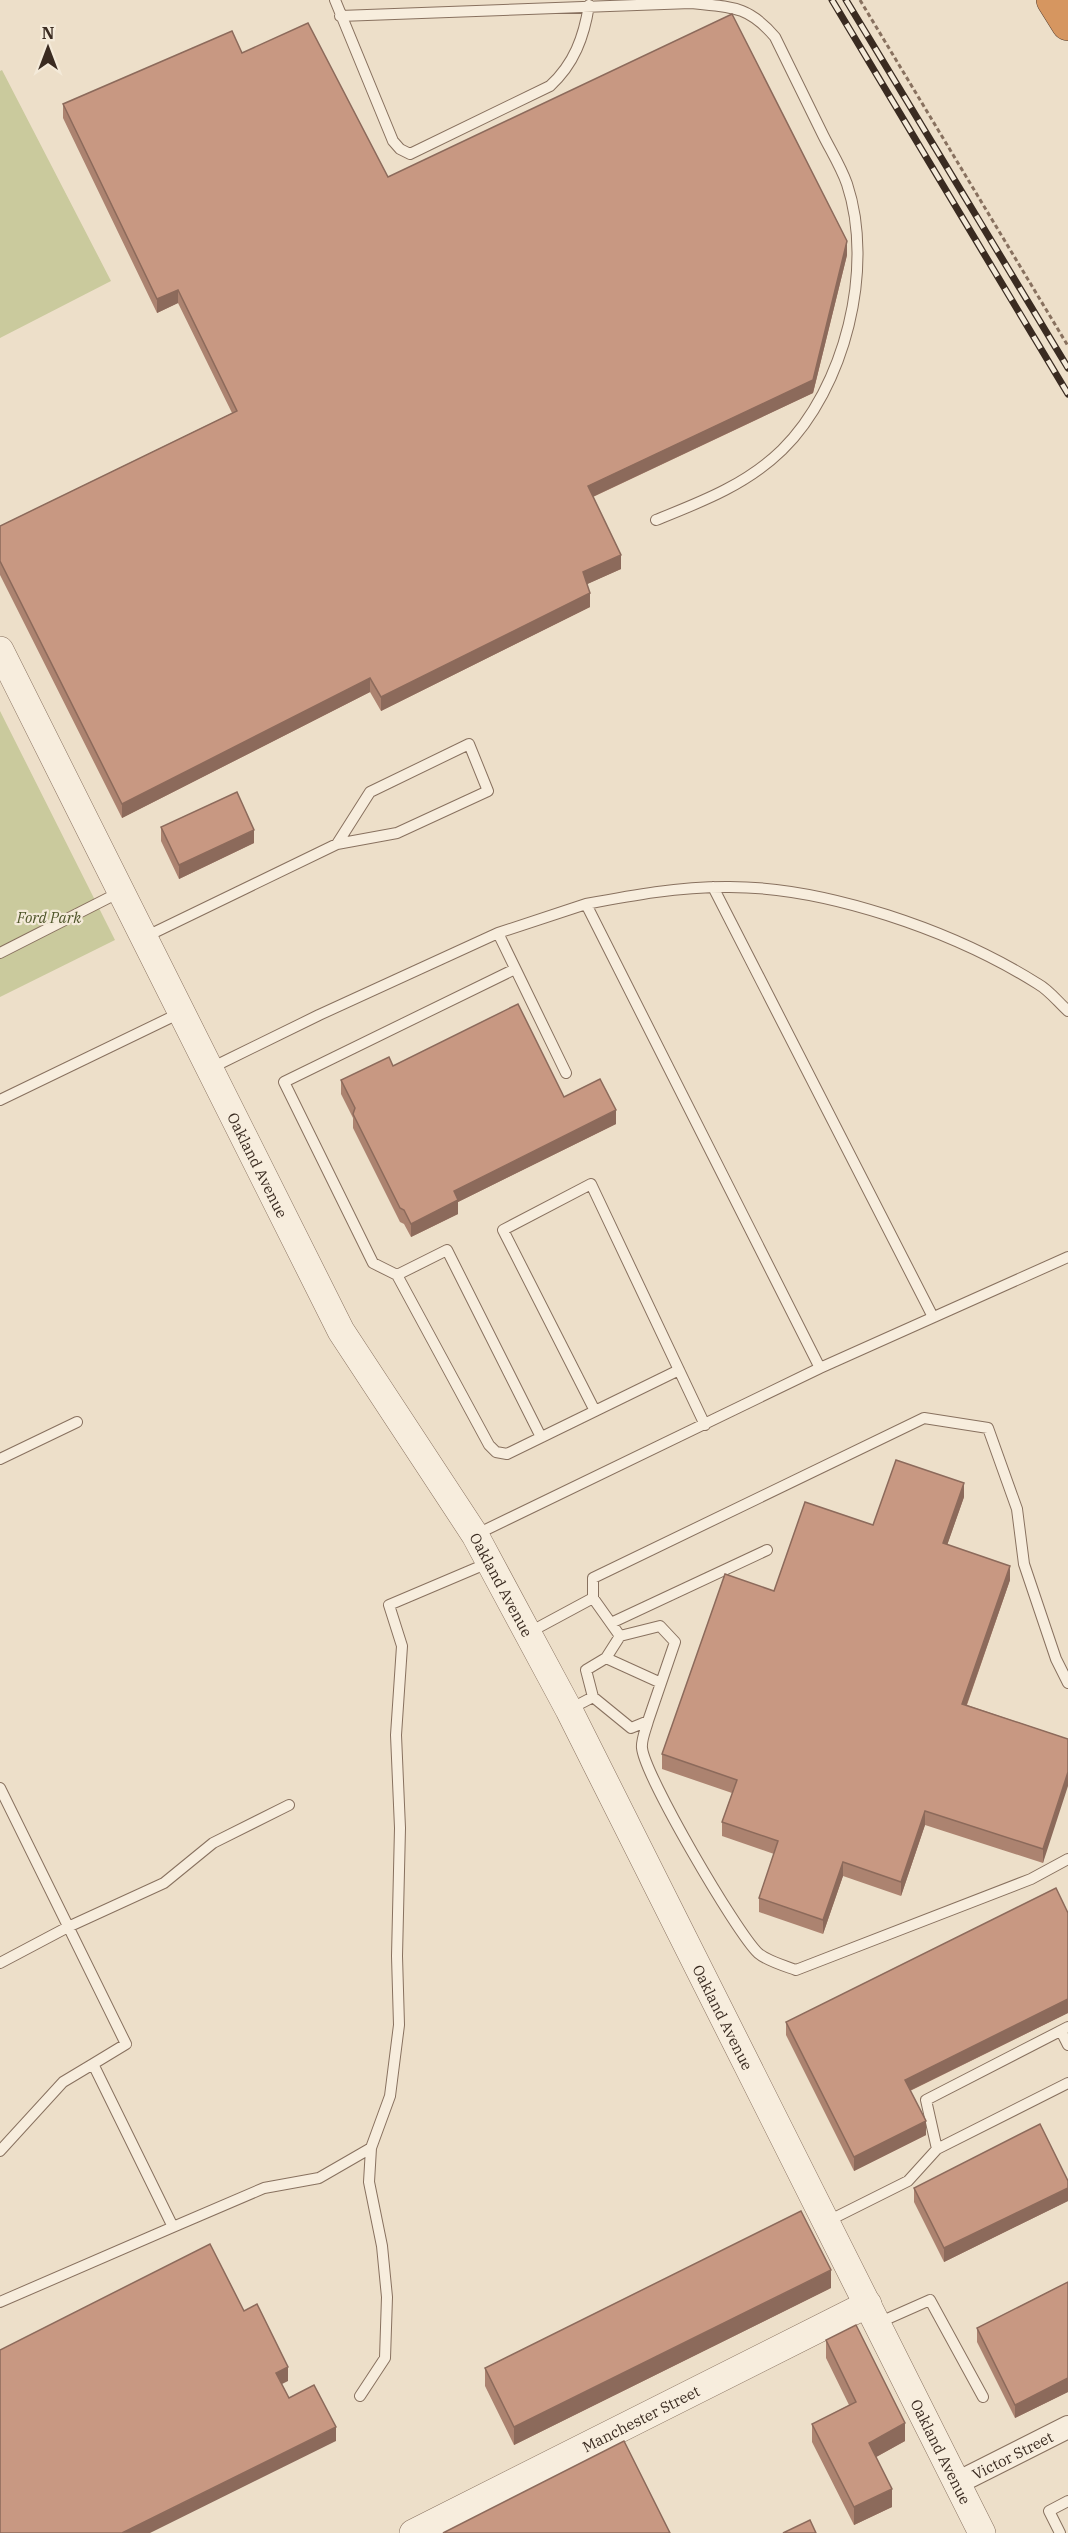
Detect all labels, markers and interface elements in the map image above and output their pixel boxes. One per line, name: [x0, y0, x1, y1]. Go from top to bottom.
north arrow: [18, 18, 78, 78]
text: N: [42, 23, 54, 43]
park label: Ford Park: [16, 908, 81, 927]
street label: Oakland Avenue: [224, 1109, 292, 1221]
street label: Oakland Avenue: [466, 1529, 537, 1640]
street label: Oakland Avenue: [689, 1961, 758, 2073]
street label: Manchester Street: [579, 2381, 703, 2456]
street label: Oakland Avenue: [907, 2396, 975, 2507]
street label: Victor Street: [969, 2427, 1056, 2483]

